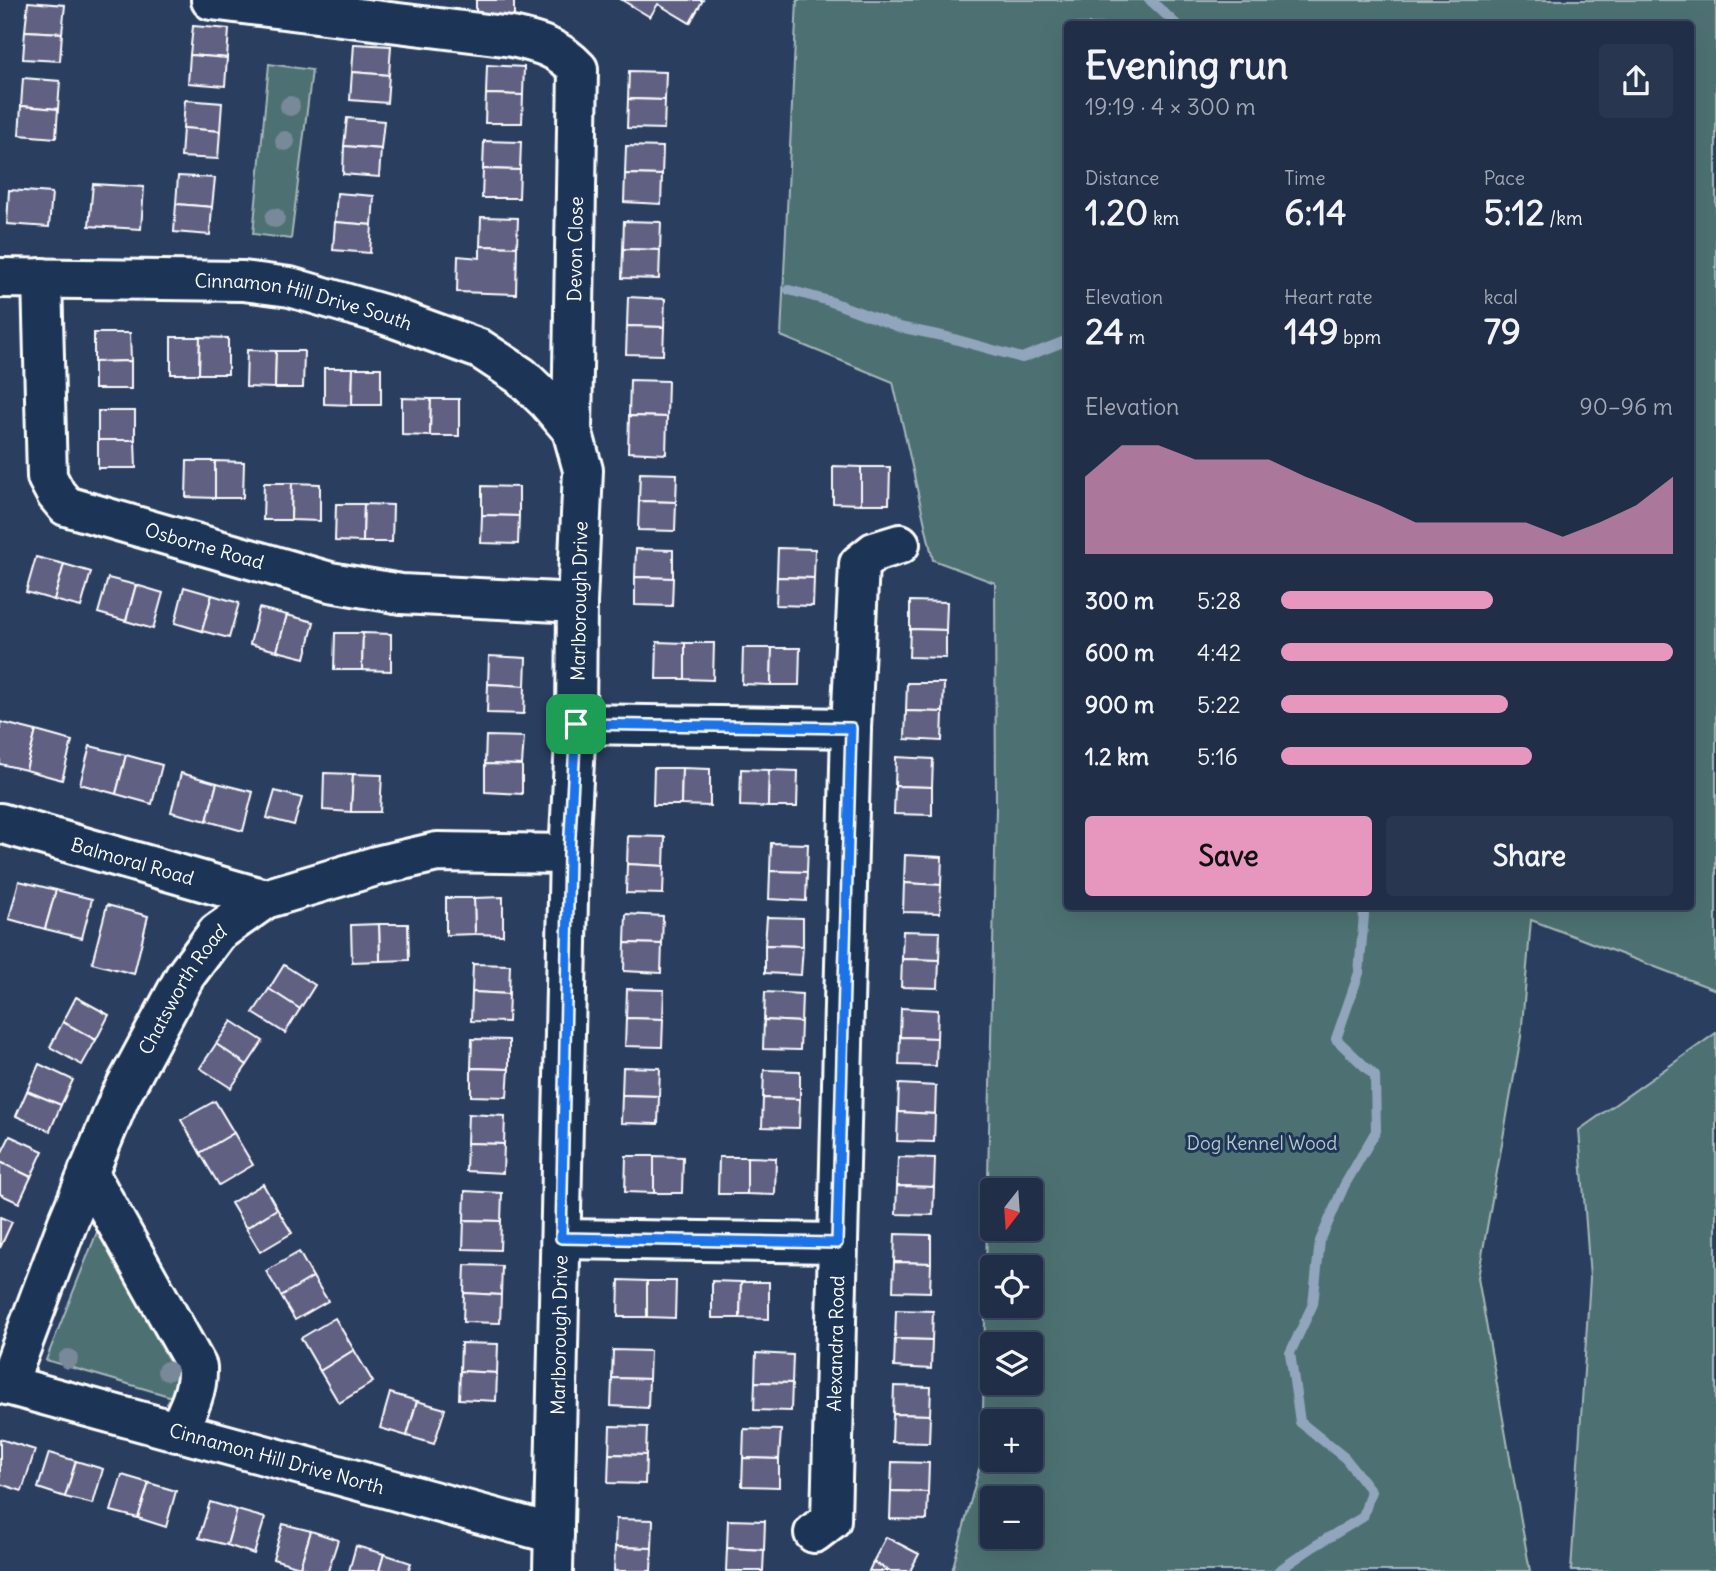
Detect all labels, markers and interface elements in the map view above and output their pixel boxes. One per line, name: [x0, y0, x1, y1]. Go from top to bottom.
text: Evening run: [1085, 42, 1288, 89]
button: share: [1599, 44, 1673, 118]
text: 19:19 · 4 × 300 m: [1085, 92, 1256, 121]
text: Distance: [1085, 166, 1159, 190]
text: Time: [1284, 166, 1325, 190]
text: Pace: [1484, 166, 1525, 190]
text: 1.20: [1085, 190, 1148, 234]
text: 6:14: [1284, 190, 1347, 234]
text: 5:12: [1484, 190, 1545, 234]
street label: Devon Close: [562, 196, 588, 302]
text: km: [1148, 206, 1179, 230]
text: /km: [1545, 206, 1583, 230]
street label: Cinnamon Hill Drive South: [194, 268, 416, 335]
text: Elevation: [1085, 285, 1163, 309]
text: Heart rate: [1284, 285, 1372, 309]
text: kcal: [1484, 285, 1518, 309]
text: 24: [1085, 309, 1124, 353]
text: 149: [1284, 309, 1339, 353]
text: 79: [1484, 309, 1521, 353]
text: m: [1124, 325, 1145, 349]
text: bpm: [1339, 325, 1381, 349]
text: Elevation: [1085, 392, 1179, 421]
text: 90–96 m: [1579, 392, 1673, 421]
street label: Osborne Road: [142, 517, 267, 574]
street label: Marlborough Drive: [566, 521, 592, 681]
text: 300 m: [1085, 586, 1154, 615]
text: 5:28: [1197, 586, 1241, 615]
text: 600 m: [1085, 638, 1154, 667]
text: 4:42: [1197, 638, 1241, 667]
text: 900 m: [1085, 690, 1154, 719]
text: 5:22: [1197, 690, 1241, 719]
pin: [546, 694, 606, 754]
icon: arrive: [557, 705, 595, 743]
text: 1.2 km: [1085, 742, 1149, 771]
text: 5:16: [1197, 742, 1238, 771]
button: Save: [1085, 816, 1372, 896]
button: Share: [1386, 816, 1673, 896]
street label: Balmoral Road: [68, 832, 197, 890]
street label: Chatsworth Road: [133, 918, 231, 1059]
park label: Dog Kennel Wood: [1187, 1131, 1337, 1155]
north arrow: [980, 1178, 1043, 1241]
map controls: [980, 1178, 1043, 1549]
street label: Marlborough Drive: [546, 1255, 572, 1415]
button: locate: [980, 1255, 1043, 1318]
street label: Alexandra Road: [822, 1275, 849, 1412]
button: layers: [980, 1332, 1043, 1395]
button: +: [980, 1409, 1043, 1472]
street label: Cinnamon Hill Drive North: [167, 1418, 387, 1499]
button: −: [980, 1486, 1043, 1549]

